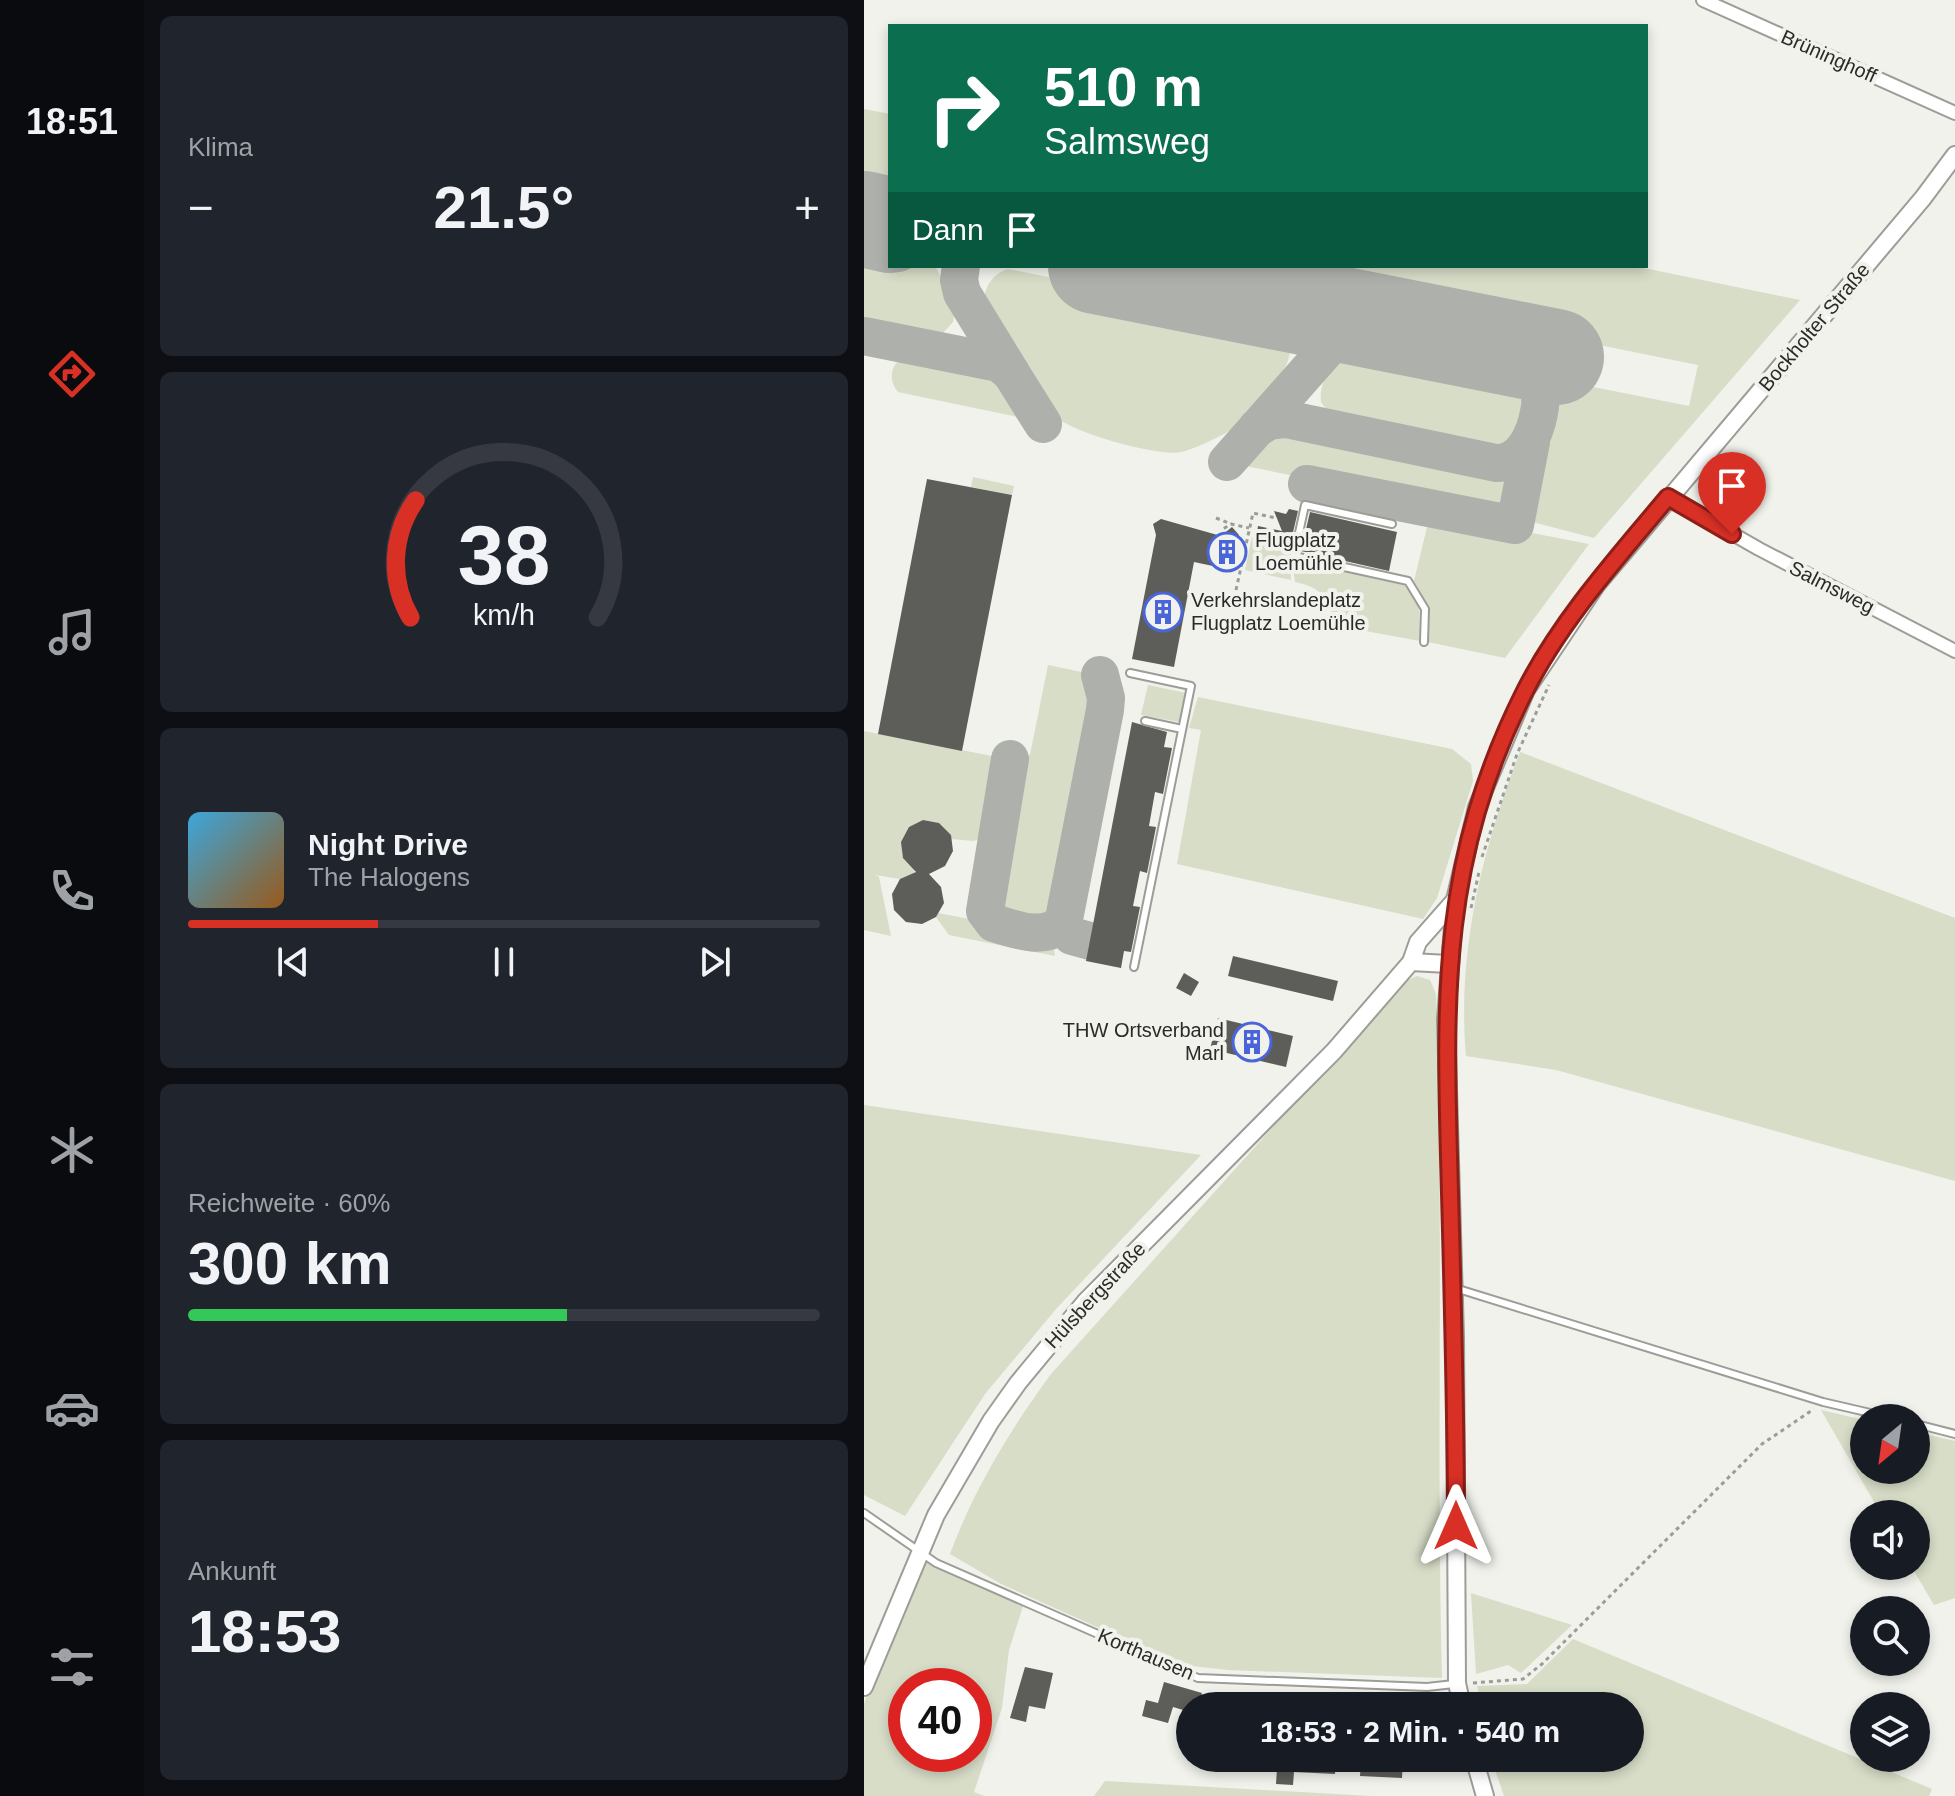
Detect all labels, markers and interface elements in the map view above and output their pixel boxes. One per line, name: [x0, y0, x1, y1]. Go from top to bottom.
street label: Brüninghoff: [1778, 25, 1880, 87]
text: 510 m: [1044, 55, 1203, 118]
icon: right: [912, 56, 1016, 160]
text: 18:51: [26, 101, 118, 142]
text: Salmsweg: [1044, 121, 1210, 162]
text: Klima: [188, 132, 253, 162]
text: 21.5°: [434, 174, 574, 241]
text: −: [188, 183, 214, 232]
text: +: [794, 183, 820, 232]
icon: arrive: [1000, 208, 1044, 252]
text: Dann: [912, 213, 984, 246]
street label: Bockholter Straße: [1754, 259, 1874, 395]
icon: directions: [44, 346, 100, 402]
pin: [1698, 452, 1766, 534]
icon: arrive: [1710, 464, 1754, 508]
text: 38: [458, 509, 550, 602]
place label: Flugplatz Loemühle: [1255, 529, 1343, 574]
building icon: Flugplatz Loemühle: [1206, 531, 1248, 573]
street label: Salmsweg: [1786, 556, 1878, 618]
place label: Verkehrslandeplatz Flugplatz Loemühle: [1191, 589, 1366, 634]
building icon: Verkehrslandeplatz Flugplatz Loemühle: [1142, 591, 1184, 633]
text: km/h: [473, 599, 535, 631]
icon: music: [44, 604, 100, 660]
text: Night Drive: [308, 828, 468, 861]
text: The Halogens: [308, 862, 470, 892]
icon: phone: [44, 863, 100, 919]
icon: previous: [271, 940, 315, 984]
icon: pause: [482, 940, 526, 984]
icon: next: [693, 940, 737, 984]
place label: THW Ortsverband Marl: [1063, 1019, 1224, 1064]
building icon: THW Ortsverband Marl: [1231, 1021, 1273, 1063]
icon: climate: [44, 1122, 100, 1178]
text: Reichweite · 60%: [188, 1188, 390, 1218]
text: 300 km: [188, 1230, 392, 1297]
street label: Hülsbergstraße: [1040, 1238, 1150, 1352]
icon: car: [44, 1380, 100, 1436]
north arrow: [1850, 1404, 1930, 1484]
map controls: [1850, 1404, 1930, 1772]
position arrow: [1414, 1484, 1498, 1568]
button: sound: [1850, 1500, 1930, 1580]
text: Ankunft: [188, 1556, 276, 1586]
button: search: [1850, 1596, 1930, 1676]
text: 18:53: [188, 1598, 341, 1665]
street label: Korthausen: [1095, 1624, 1197, 1684]
icon: filters: [44, 1639, 100, 1695]
speed limit sign: 40: [888, 1668, 992, 1772]
button: layers: [1850, 1692, 1930, 1772]
text: 18:53 · 2 Min. · 540 m: [1260, 1715, 1560, 1748]

